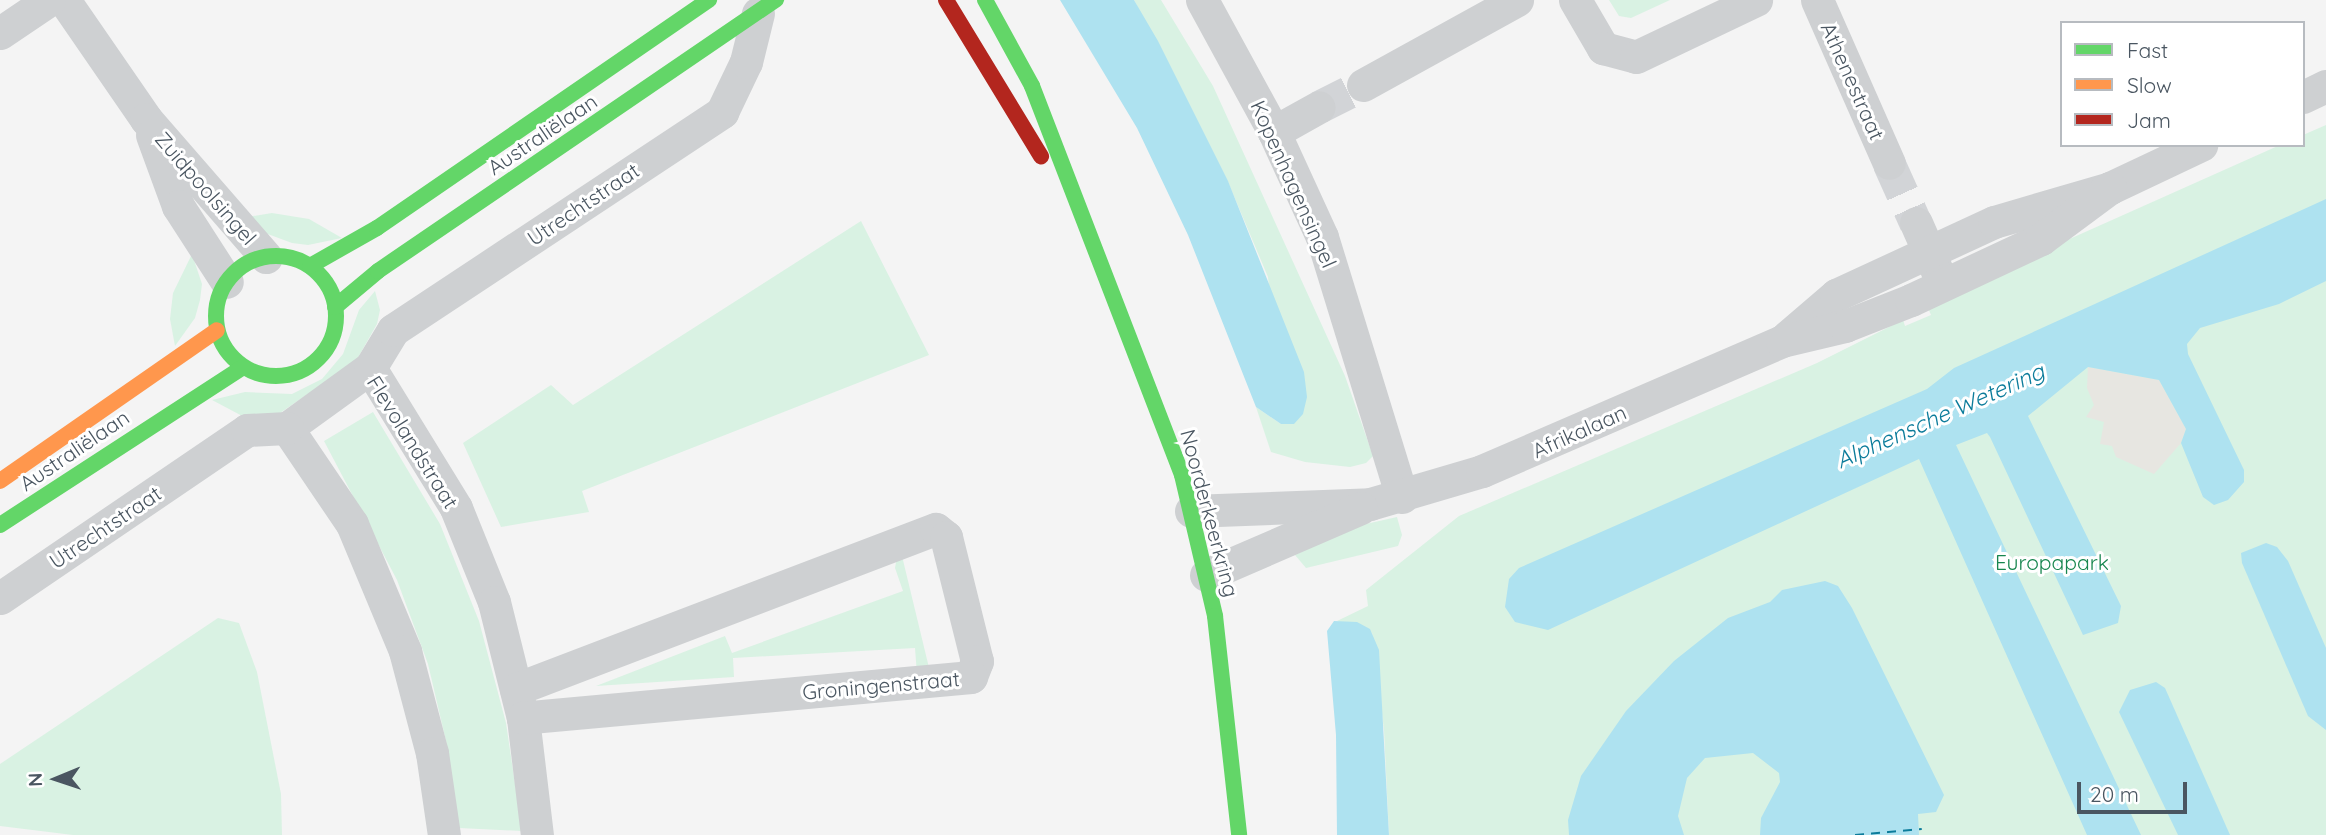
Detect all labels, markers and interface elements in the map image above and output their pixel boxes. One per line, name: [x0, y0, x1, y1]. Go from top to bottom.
street label: Athenestraat: [1816, 18, 1890, 144]
legend: [2060, 21, 2305, 147]
text: Fast: [2127, 37, 2168, 63]
text: Slow: [2127, 72, 2172, 98]
street label: Australiëlaan: [482, 88, 602, 180]
street label: Kopenhagensingel: [1246, 96, 1342, 272]
text: Jam: [2127, 107, 2171, 133]
street label: Zuidpoolsingel: [150, 126, 262, 250]
street label: Utrechtstraat: [522, 157, 644, 251]
water label: Alphensche Wetering: [1831, 358, 2049, 474]
street label: Flevolandstraat: [362, 371, 464, 513]
street label: Afrikalaan: [1528, 399, 1630, 463]
street label: Australiëlaan: [14, 404, 134, 496]
street label: Noorderkeerkring: [1175, 426, 1245, 600]
street label: Utrechtstraat: [44, 480, 166, 574]
park label: Europapark: [1995, 549, 2109, 575]
street label: Groningenstraat: [801, 666, 961, 704]
north arrow: [21, 744, 91, 814]
scale bar: [2081, 768, 2191, 812]
text: N: [23, 772, 47, 787]
text: 20 m: [2090, 781, 2139, 807]

